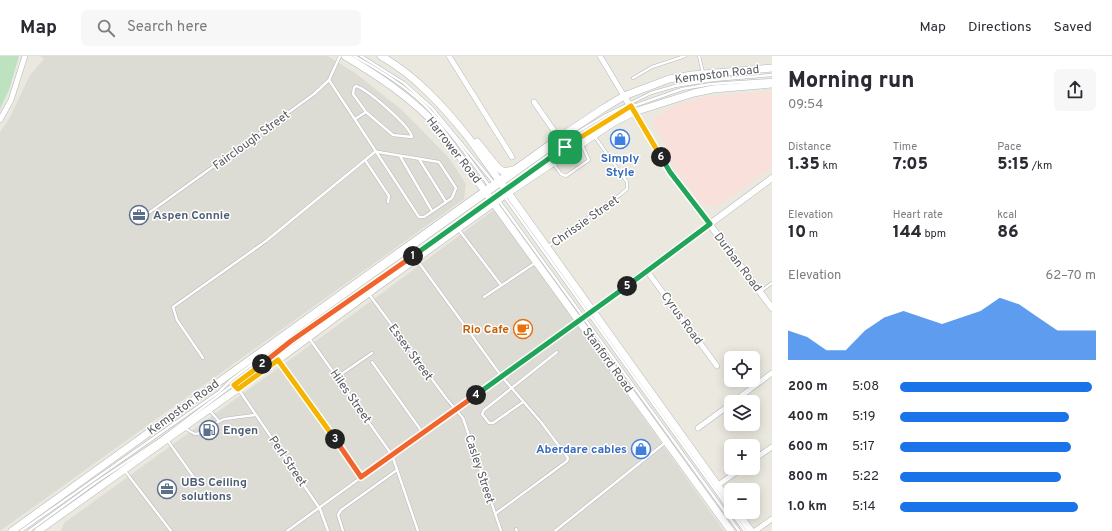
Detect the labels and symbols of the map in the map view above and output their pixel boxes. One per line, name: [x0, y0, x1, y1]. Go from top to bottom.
street label: Kempston Road: [674, 62, 760, 88]
street label: Fairclough Street: [210, 107, 293, 174]
street label: Harrower Road: [422, 114, 484, 187]
shop icon: Simply Style: [609, 128, 631, 150]
pin: [548, 130, 582, 164]
pin: 6: [651, 147, 671, 167]
place label: Simply Style: [601, 151, 639, 181]
street label: Chrissie Street: [549, 193, 622, 251]
office icon: Aspen Connie: [128, 204, 150, 226]
place label: Aspen Connie: [153, 208, 230, 224]
street label: Durban Road: [710, 230, 765, 296]
pin: 1: [403, 246, 423, 266]
pin: 5: [617, 276, 637, 296]
street label: Cyrus Road: [657, 289, 706, 348]
cafe icon: Rio Cafe: [512, 318, 534, 340]
street label: Essex Street: [384, 321, 436, 384]
place label: Rio Cafe: [462, 322, 509, 338]
street label: Stanford Road: [578, 325, 636, 396]
pin: 2: [252, 354, 272, 374]
street label: Hiles Street: [326, 366, 375, 427]
street label: Kempston Road: [144, 376, 223, 439]
pin: 4: [466, 385, 486, 405]
fuel station icon: Engen: [198, 419, 220, 441]
place label: Engen: [223, 423, 258, 439]
pin: 3: [325, 429, 345, 449]
street label: Perl Street: [264, 433, 310, 490]
street label: Casley Street: [460, 433, 498, 506]
shop icon: Aberdare cables: [630, 438, 652, 460]
place label: Aberdare cables: [536, 442, 627, 458]
place label: UBS Ceiling solutions: [181, 475, 247, 505]
office icon: UBS Ceiling solutions: [156, 478, 178, 500]

